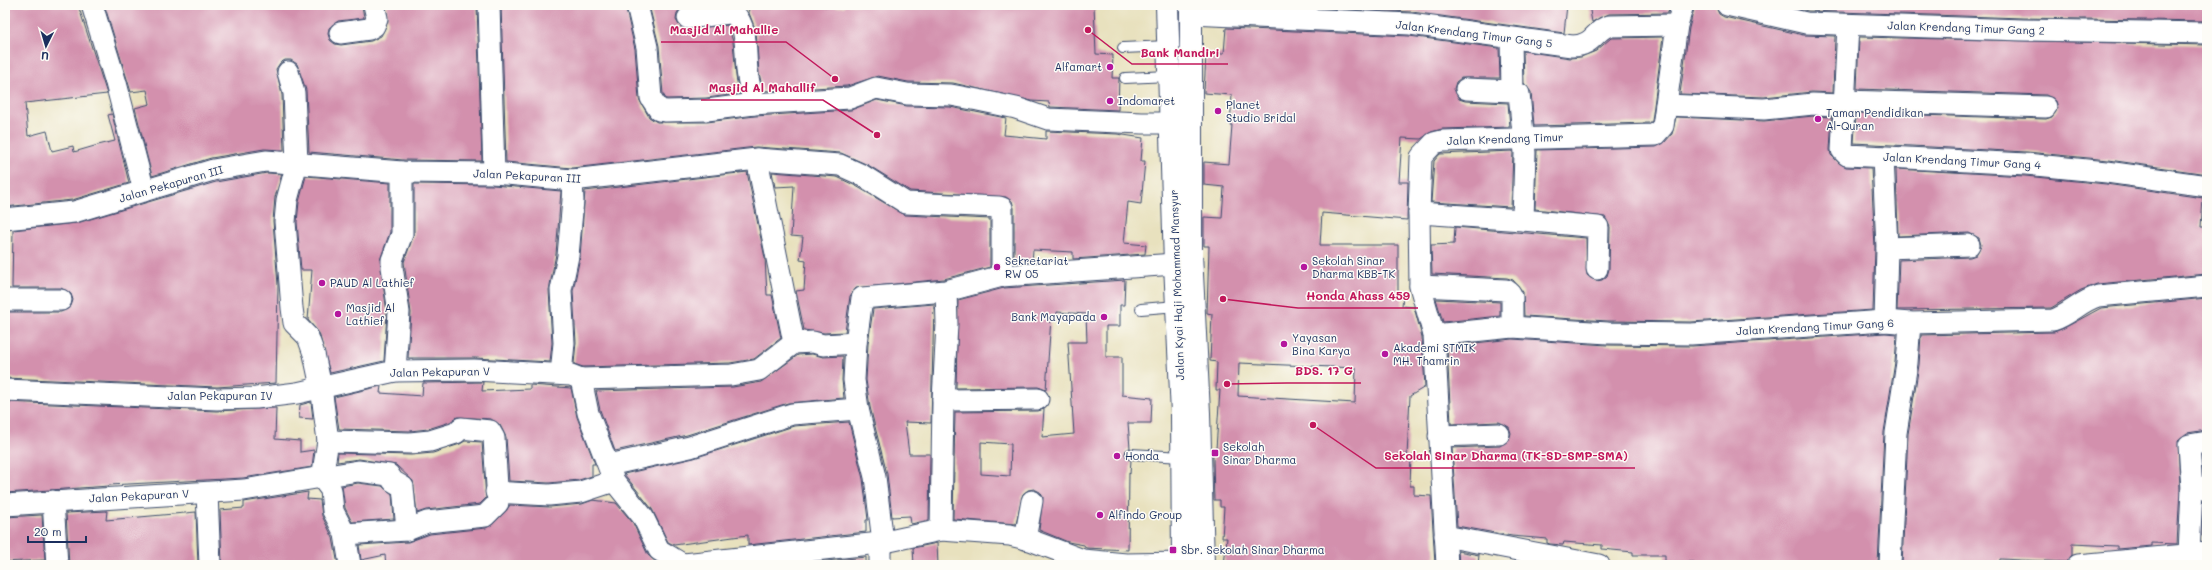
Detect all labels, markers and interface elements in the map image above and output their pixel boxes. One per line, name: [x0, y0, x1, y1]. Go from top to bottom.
street label: Jalan Krendang Timur Gang 5: [1395, 16, 1553, 51]
street label: Jalan Krendang Timur Gang 2: [1887, 17, 2045, 38]
callout: Masjid Al Mahallie: [661, 18, 786, 42]
text: Masjid Al Mahallie: [670, 21, 778, 37]
north arrow: [26, 26, 66, 66]
callout: Bank Mandiri: [1132, 40, 1228, 64]
text: Bank Mandiri: [1140, 44, 1220, 60]
text: U: [41, 49, 50, 64]
place label: Alfamart: [1055, 59, 1102, 74]
marker: Alfamart: [1105, 62, 1115, 72]
callout: Masjid Al Mahallif: [701, 76, 823, 100]
text: Masjid Al Mahallif: [709, 79, 816, 95]
place label: Indomaret: [1118, 93, 1175, 108]
marker: Indomaret: [1105, 96, 1115, 106]
place label: Planet Studio Bridal: [1226, 97, 1296, 125]
place label: Taman Pendidikan Al-Quran: [1826, 105, 1923, 133]
marker: Planet Studio Bridal: [1213, 106, 1223, 116]
marker: Taman Pendidikan Al-Quran: [1813, 114, 1823, 124]
street label: Jalan Krendang Timur: [1446, 129, 1564, 148]
street label: Jalan Krendang Timur Gang 4: [1883, 149, 2042, 172]
street label: Jalan Pekapuran III: [117, 161, 225, 206]
street label: Jalan Pekapuran III: [473, 165, 581, 186]
street label: Jalan Kyai Haji Mohammad Mansyur: [1166, 189, 1187, 381]
place label: Sekretariat RW 05: [1005, 253, 1069, 281]
place label: Sekolah Sinar Dharma KBB-TK: [1312, 253, 1395, 281]
marker: Sekretariat RW 05: [992, 262, 1002, 272]
marker: Sekolah Sinar Dharma KBB-TK: [1299, 262, 1309, 272]
place label: PAUD Al Lathief: [330, 275, 415, 290]
marker: PAUD Al Lathief: [317, 278, 327, 288]
callout: Honda Ahass 459: [1298, 284, 1418, 308]
text: Honda Ahass 459: [1306, 287, 1410, 303]
place label: Masjid Al Lathief: [346, 300, 395, 328]
marker: Masjid Al Lathief: [333, 309, 343, 319]
place label: Bank Mayapada: [1011, 309, 1096, 324]
marker: Bank Mayapada: [1099, 312, 1109, 322]
street label: Jalan Krendang Timur Gang 6: [1736, 315, 1894, 338]
place label: Yayasan Bina Karya: [1292, 330, 1350, 358]
marker: Yayasan Bina Karya: [1279, 339, 1289, 349]
place label: Akademi STMIK MH. Thamrin: [1393, 340, 1476, 368]
marker: Akademi STMIK MH. Thamrin: [1380, 349, 1390, 359]
callout: BDS. 17 G: [1287, 359, 1361, 383]
text: BDS. 17 G: [1295, 362, 1353, 378]
street label: Jalan Pekapuran V: [390, 363, 490, 380]
street label: Jalan Pekapuran IV: [167, 388, 273, 403]
place label: Sekolah Sinar Dharma: [1223, 439, 1296, 467]
callout: Sekolah Sinar Dharma (TK-SD-SMP-SMA): [1376, 444, 1635, 468]
text: Sekolah Sinar Dharma (TK-SD-SMP-SMA): [1384, 447, 1628, 463]
place label: Honda: [1125, 448, 1159, 463]
marker: Sekolah Sinar Dharma: [1210, 448, 1220, 458]
marker: Honda: [1112, 451, 1122, 461]
street label: Jalan Pekapuran V: [89, 485, 189, 506]
place label: Alfindo Group: [1108, 507, 1182, 522]
marker: Alfindo Group: [1095, 510, 1105, 520]
scale bar: [28, 518, 86, 544]
text: 20 m: [34, 523, 62, 539]
place label: Sbr. Sekolah Sinar Dharma: [1181, 542, 1325, 557]
marker: Sbr. Sekolah Sinar Dharma: [1168, 545, 1178, 555]

